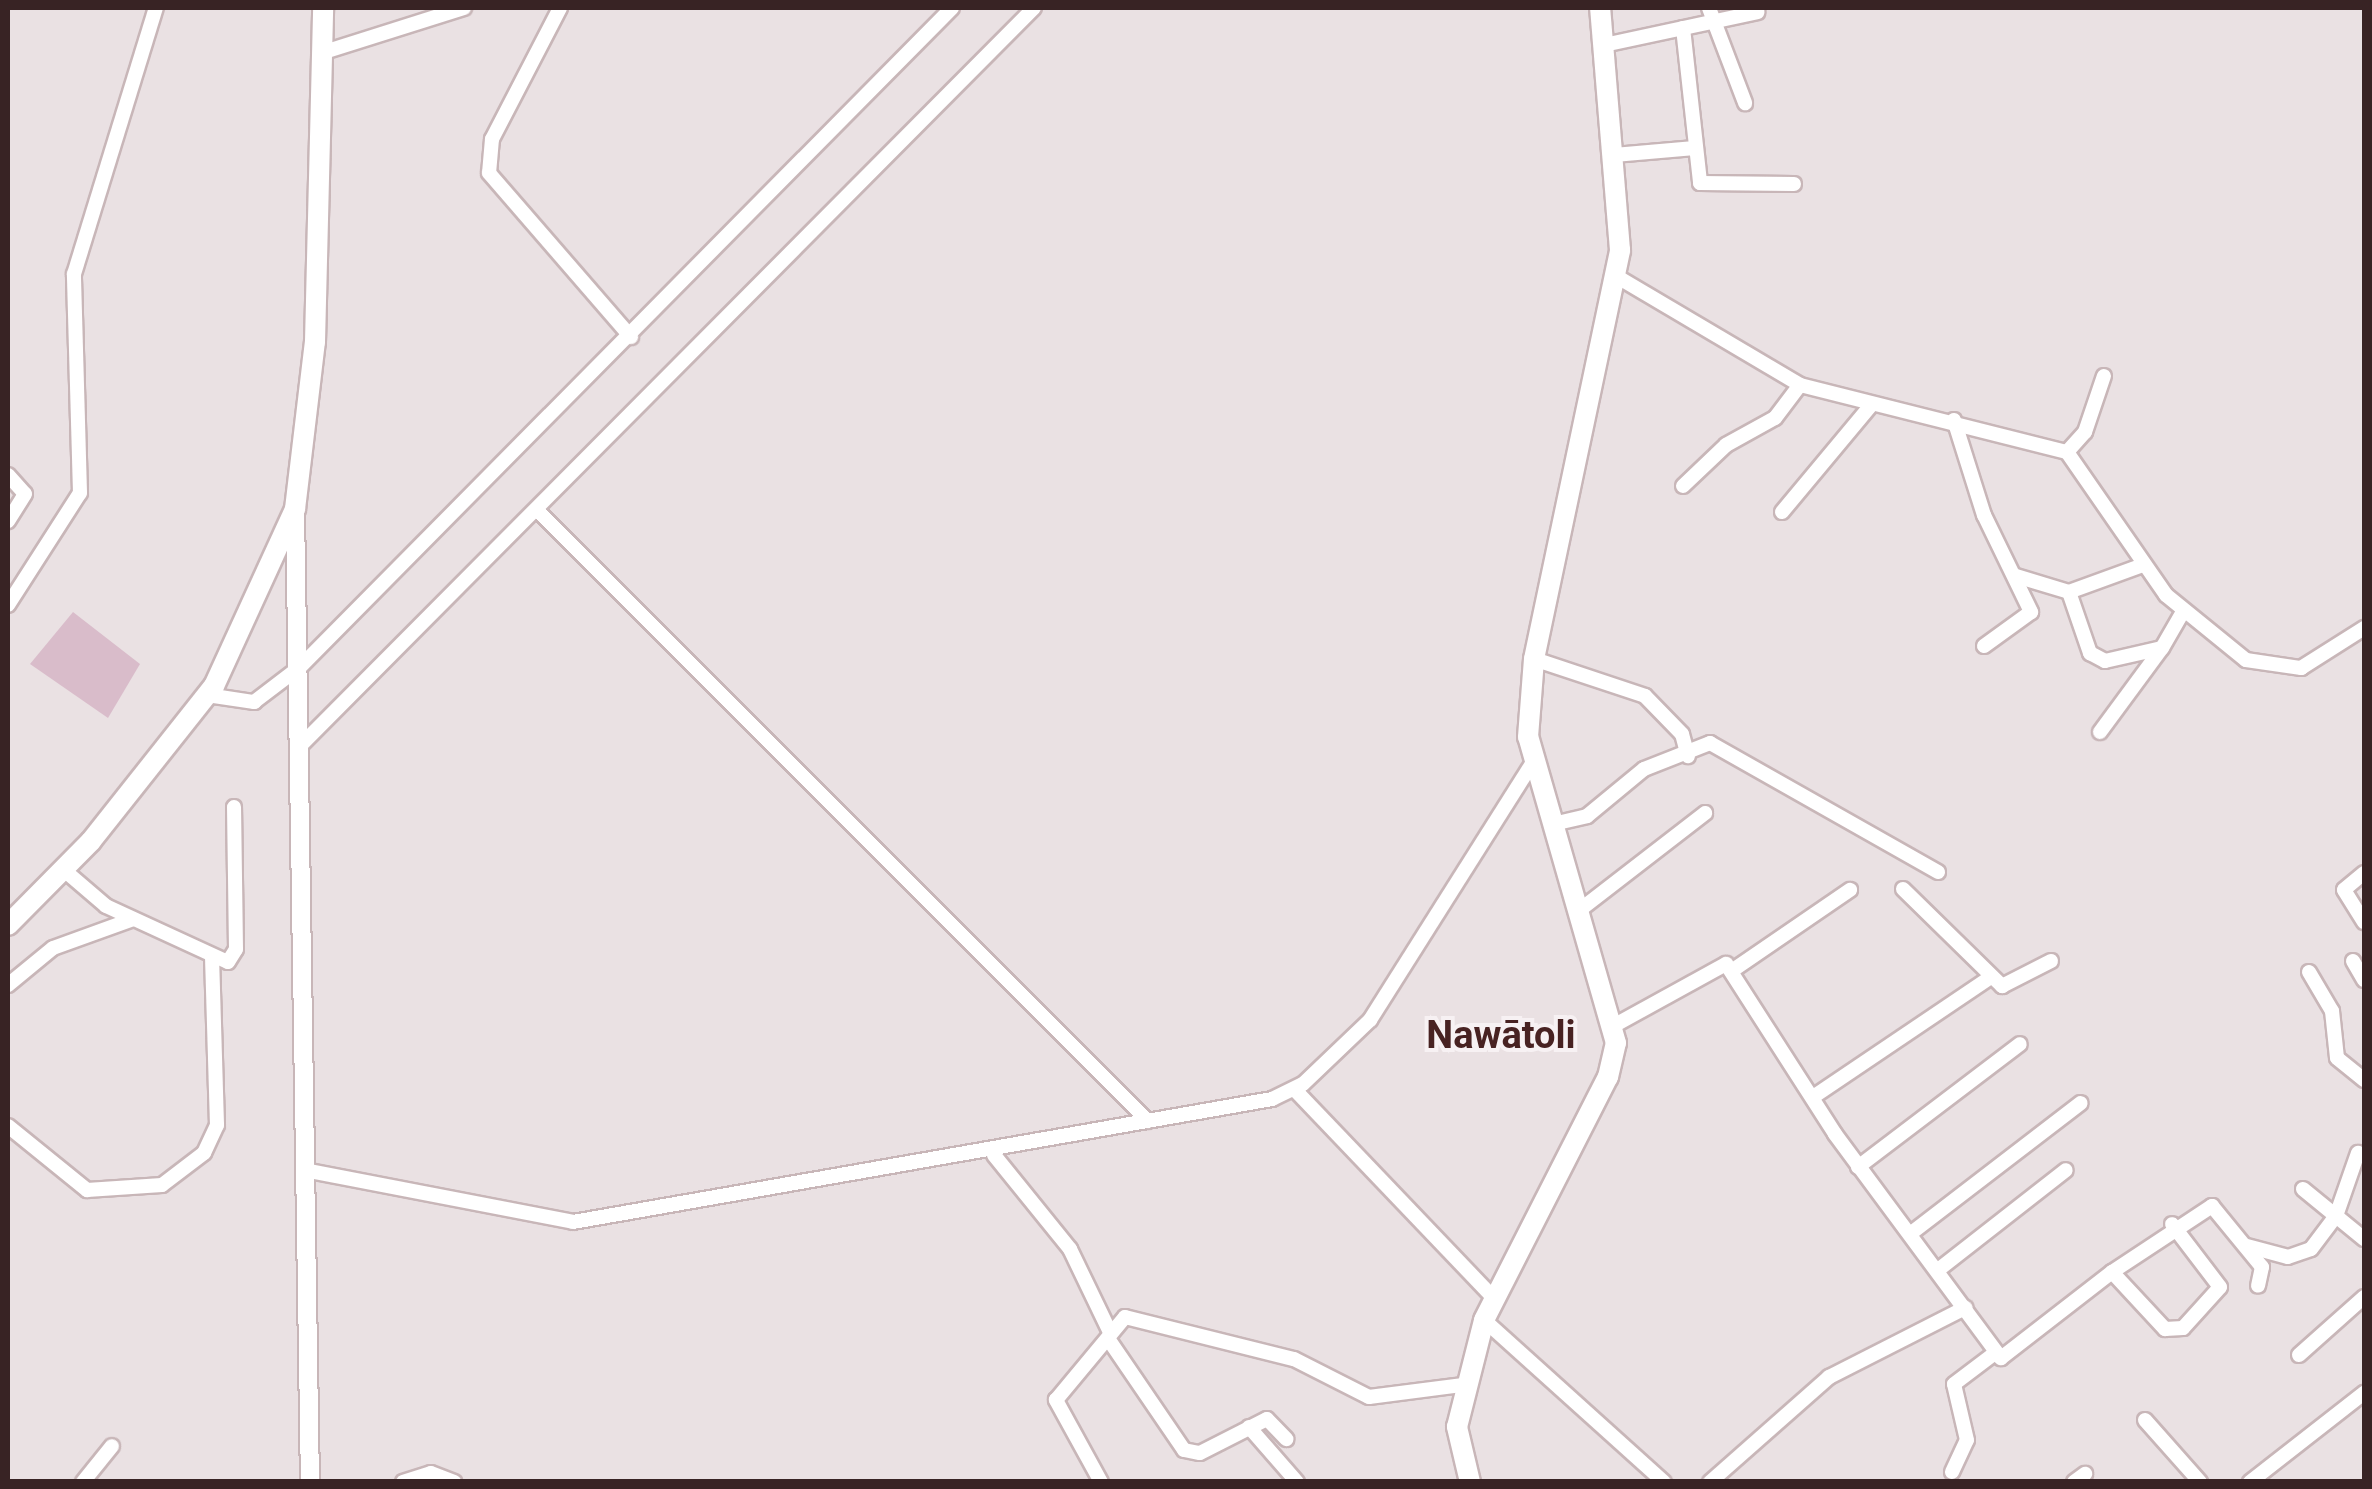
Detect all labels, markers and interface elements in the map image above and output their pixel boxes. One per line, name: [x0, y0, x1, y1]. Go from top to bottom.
district label: Nawātoli: [1426, 1013, 1576, 1059]

